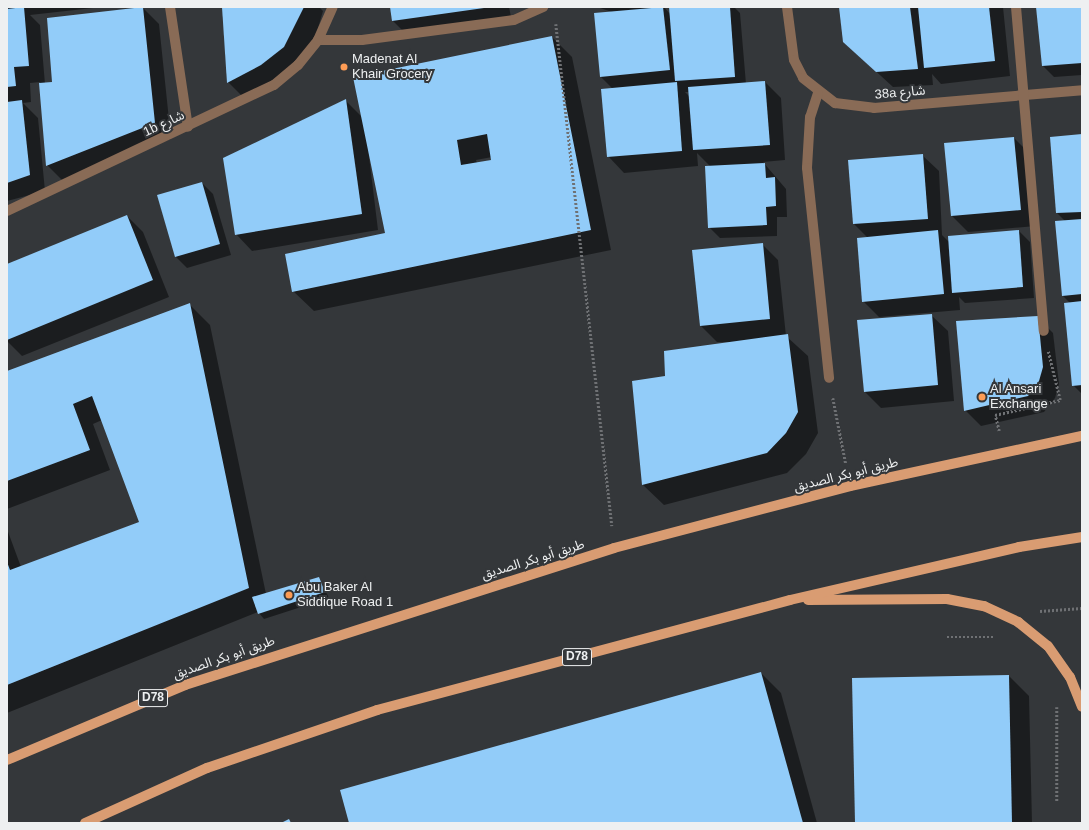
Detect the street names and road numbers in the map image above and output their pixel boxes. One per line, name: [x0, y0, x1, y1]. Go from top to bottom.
street label: 38a شارع: [874, 83, 926, 103]
street label: 1b شارع: [141, 108, 187, 140]
street label: طريق أبو بكر الصديق: [792, 455, 900, 495]
street label: طريق أبو بكر الصديق: [480, 537, 586, 583]
street label: طريق أبو بكر الصديق: [171, 633, 277, 683]
road number: D78: [561, 647, 593, 667]
road number: D78: [137, 688, 169, 708]

